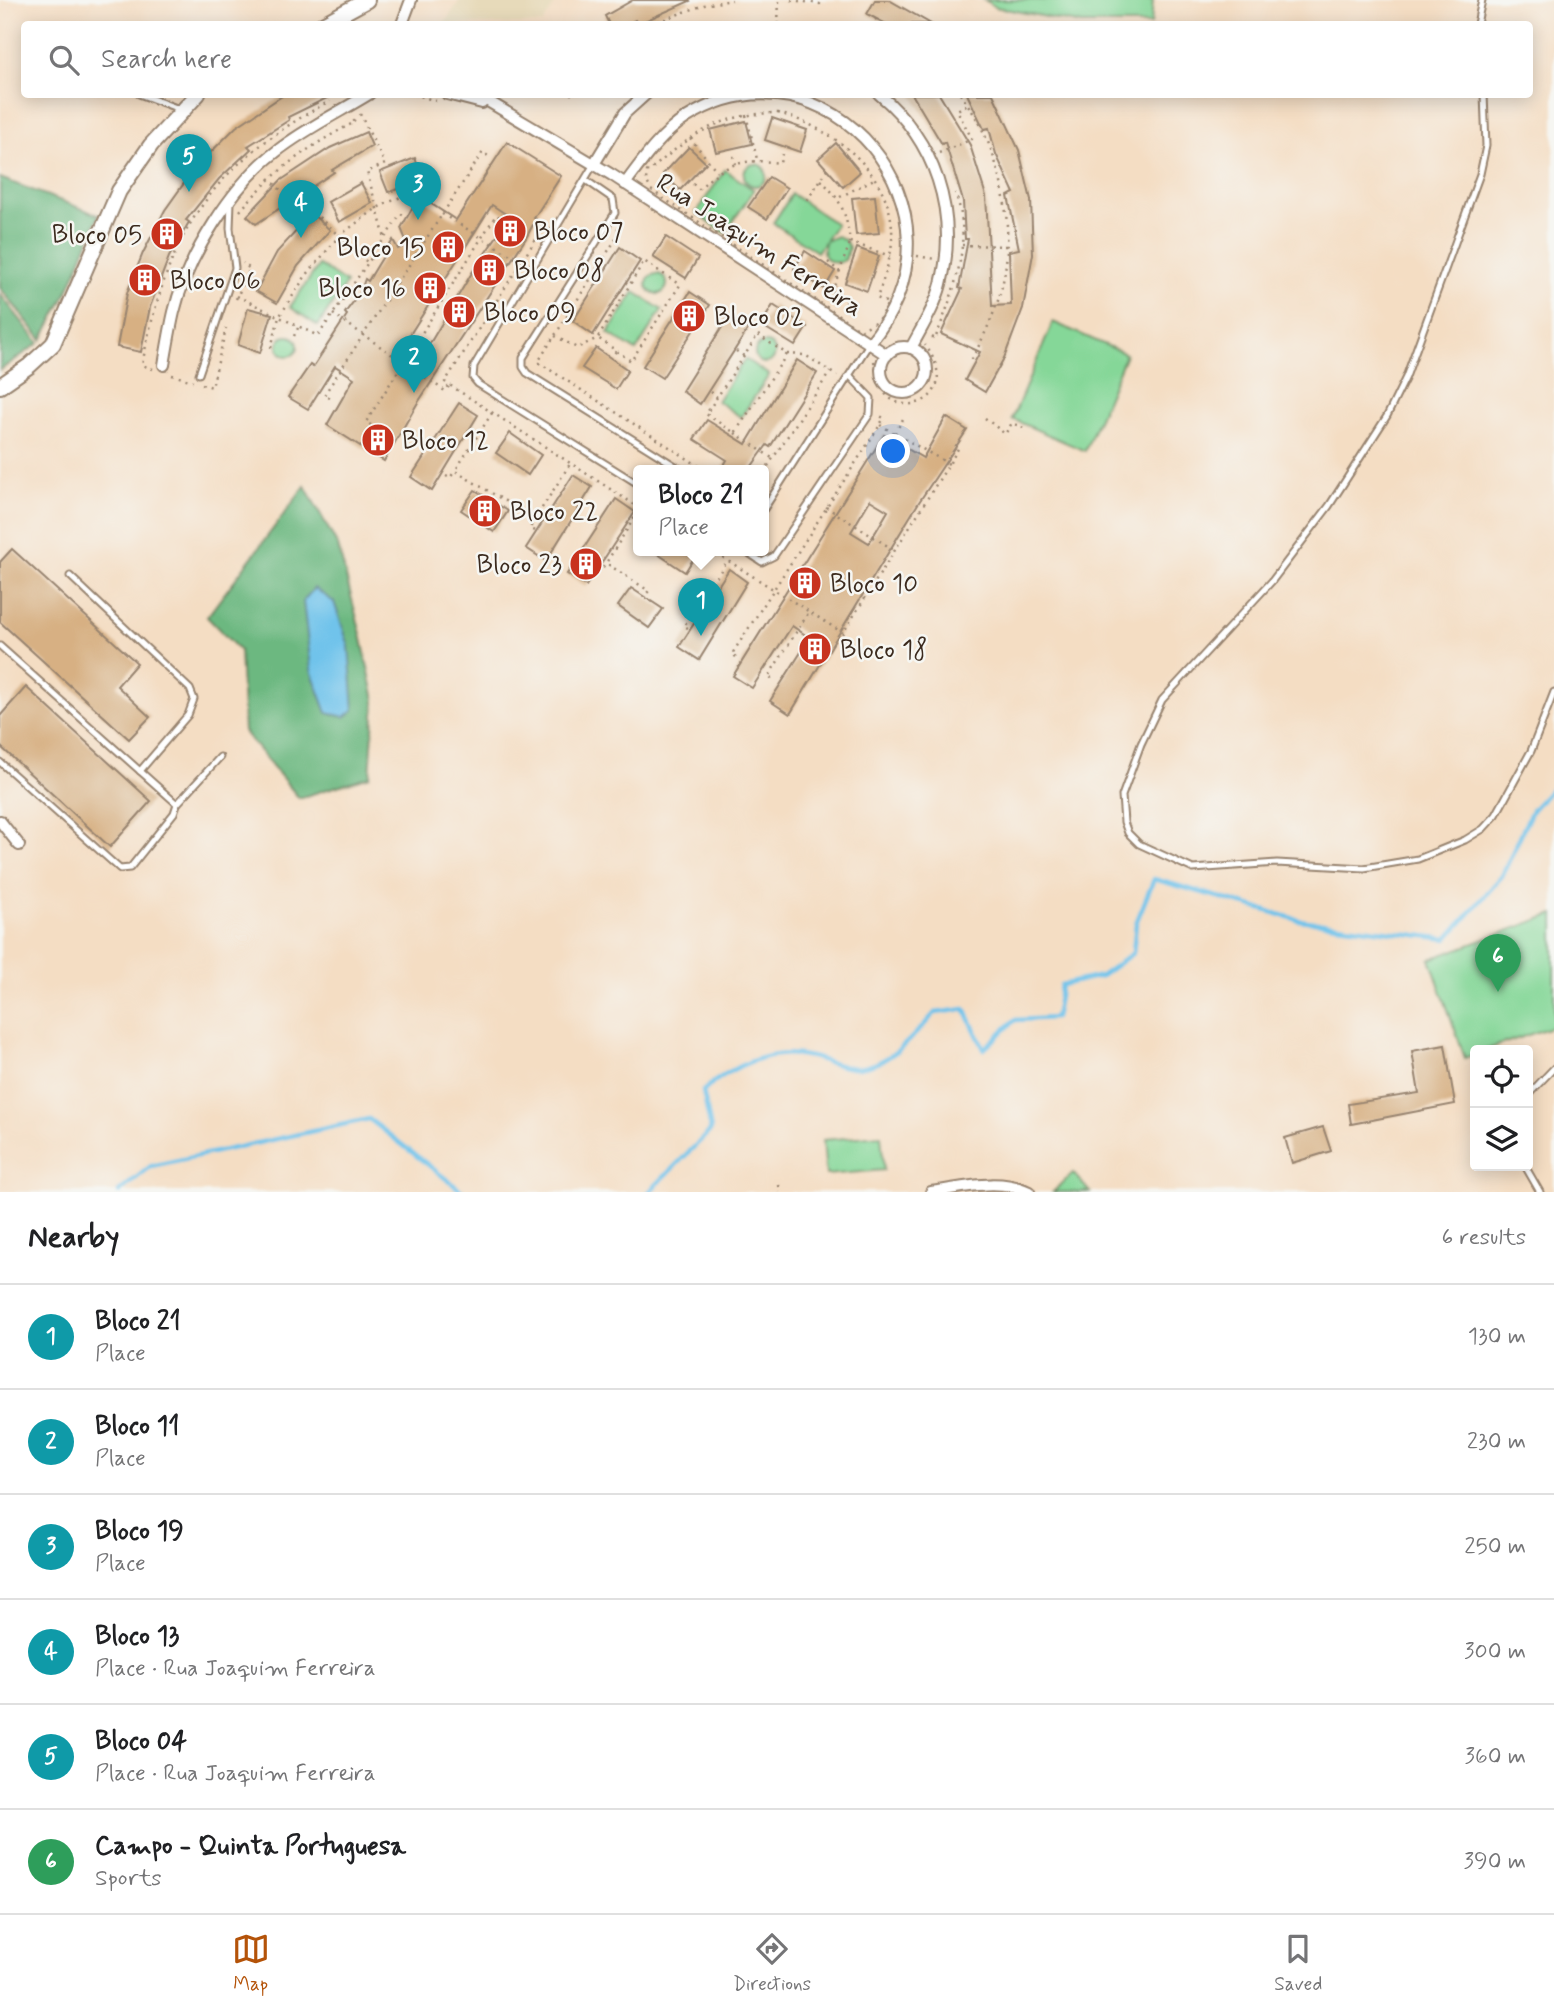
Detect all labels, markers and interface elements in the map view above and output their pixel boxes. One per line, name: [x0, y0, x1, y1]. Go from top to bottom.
search box: [21, 21, 1533, 98]
icon: search: [45, 41, 83, 79]
text: Search here: [101, 43, 232, 77]
pin: 5: [166, 134, 212, 192]
pin: 3: [395, 162, 441, 220]
street label: Rua Joaquim Ferreira: [649, 166, 869, 325]
pin: 4: [278, 180, 324, 238]
building icon: Bloco 07: [491, 212, 529, 250]
building icon: Bloco 05: [148, 215, 186, 253]
place label: Bloco 07: [534, 216, 623, 250]
place label: Bloco 05: [52, 219, 142, 253]
building icon: Bloco 15: [429, 228, 467, 266]
place label: Bloco 15: [337, 232, 424, 266]
building icon: Bloco 08: [470, 251, 508, 289]
place label: Bloco 08: [514, 255, 605, 289]
building icon: Bloco 06: [126, 261, 164, 299]
place label: Bloco 06: [170, 265, 261, 299]
building icon: Bloco 16: [411, 269, 449, 307]
place label: Bloco 16: [318, 273, 406, 307]
building icon: Bloco 09: [440, 293, 478, 331]
place label: Bloco 09: [484, 297, 576, 331]
building icon: Bloco 02: [670, 297, 708, 335]
place label: Bloco 02: [714, 301, 804, 335]
pin: 2: [391, 335, 437, 393]
building icon: Bloco 12: [359, 421, 397, 459]
place label: Bloco 12: [402, 425, 489, 459]
your location: [876, 434, 910, 468]
popup: [633, 465, 769, 556]
text: Bloco 21: [658, 479, 744, 513]
building icon: Bloco 22: [466, 492, 504, 530]
place label: Bloco 22: [510, 496, 598, 530]
text: Place: [658, 513, 709, 543]
building icon: Bloco 23: [567, 545, 605, 583]
place label: Bloco 23: [477, 549, 562, 583]
building icon: Bloco 10: [786, 564, 824, 602]
place label: Bloco 10: [830, 568, 918, 602]
pin: 1: [678, 578, 724, 636]
building icon: Bloco 18: [796, 630, 834, 668]
place label: Bloco 18: [840, 634, 928, 668]
pin: 6: [1475, 934, 1521, 992]
map controls: [1470, 1045, 1533, 1171]
button: locate: [1470, 1045, 1533, 1108]
button: layers: [1470, 1108, 1533, 1171]
text: Nearby: [28, 1218, 119, 1257]
text: 6 results: [1442, 1223, 1526, 1253]
text: Bloco 21: [95, 1305, 181, 1339]
text: 1: [46, 1322, 56, 1352]
text: 130 m: [1468, 1322, 1526, 1352]
text: Place: [95, 1339, 146, 1369]
text: Bloco 11: [95, 1410, 180, 1444]
text: 2: [45, 1427, 57, 1457]
text: 230 m: [1467, 1427, 1526, 1457]
text: Place: [95, 1444, 146, 1474]
text: Bloco 19: [95, 1515, 184, 1549]
text: 3: [46, 1532, 56, 1562]
text: 250 m: [1464, 1532, 1526, 1562]
text: Place: [95, 1549, 146, 1579]
text: Bloco 13: [95, 1620, 179, 1654]
text: 4: [44, 1637, 58, 1667]
text: 300 m: [1464, 1637, 1526, 1667]
text: Place · Rua Joaquim Ferreira: [95, 1654, 376, 1684]
text: Bloco 04: [95, 1725, 187, 1759]
text: 5: [44, 1742, 58, 1772]
text: 360 m: [1465, 1742, 1526, 1772]
text: Place · Rua Joaquim Ferreira: [95, 1759, 376, 1789]
text: Campo - Quinta Portuguesa: [95, 1830, 406, 1864]
text: 6: [45, 1847, 57, 1877]
text: 390 m: [1464, 1847, 1526, 1877]
text: Sports: [95, 1864, 162, 1894]
tab: Map: [232, 1930, 270, 1997]
tab: Directions: [733, 1930, 811, 1997]
tab: Saved: [1274, 1930, 1322, 1997]

